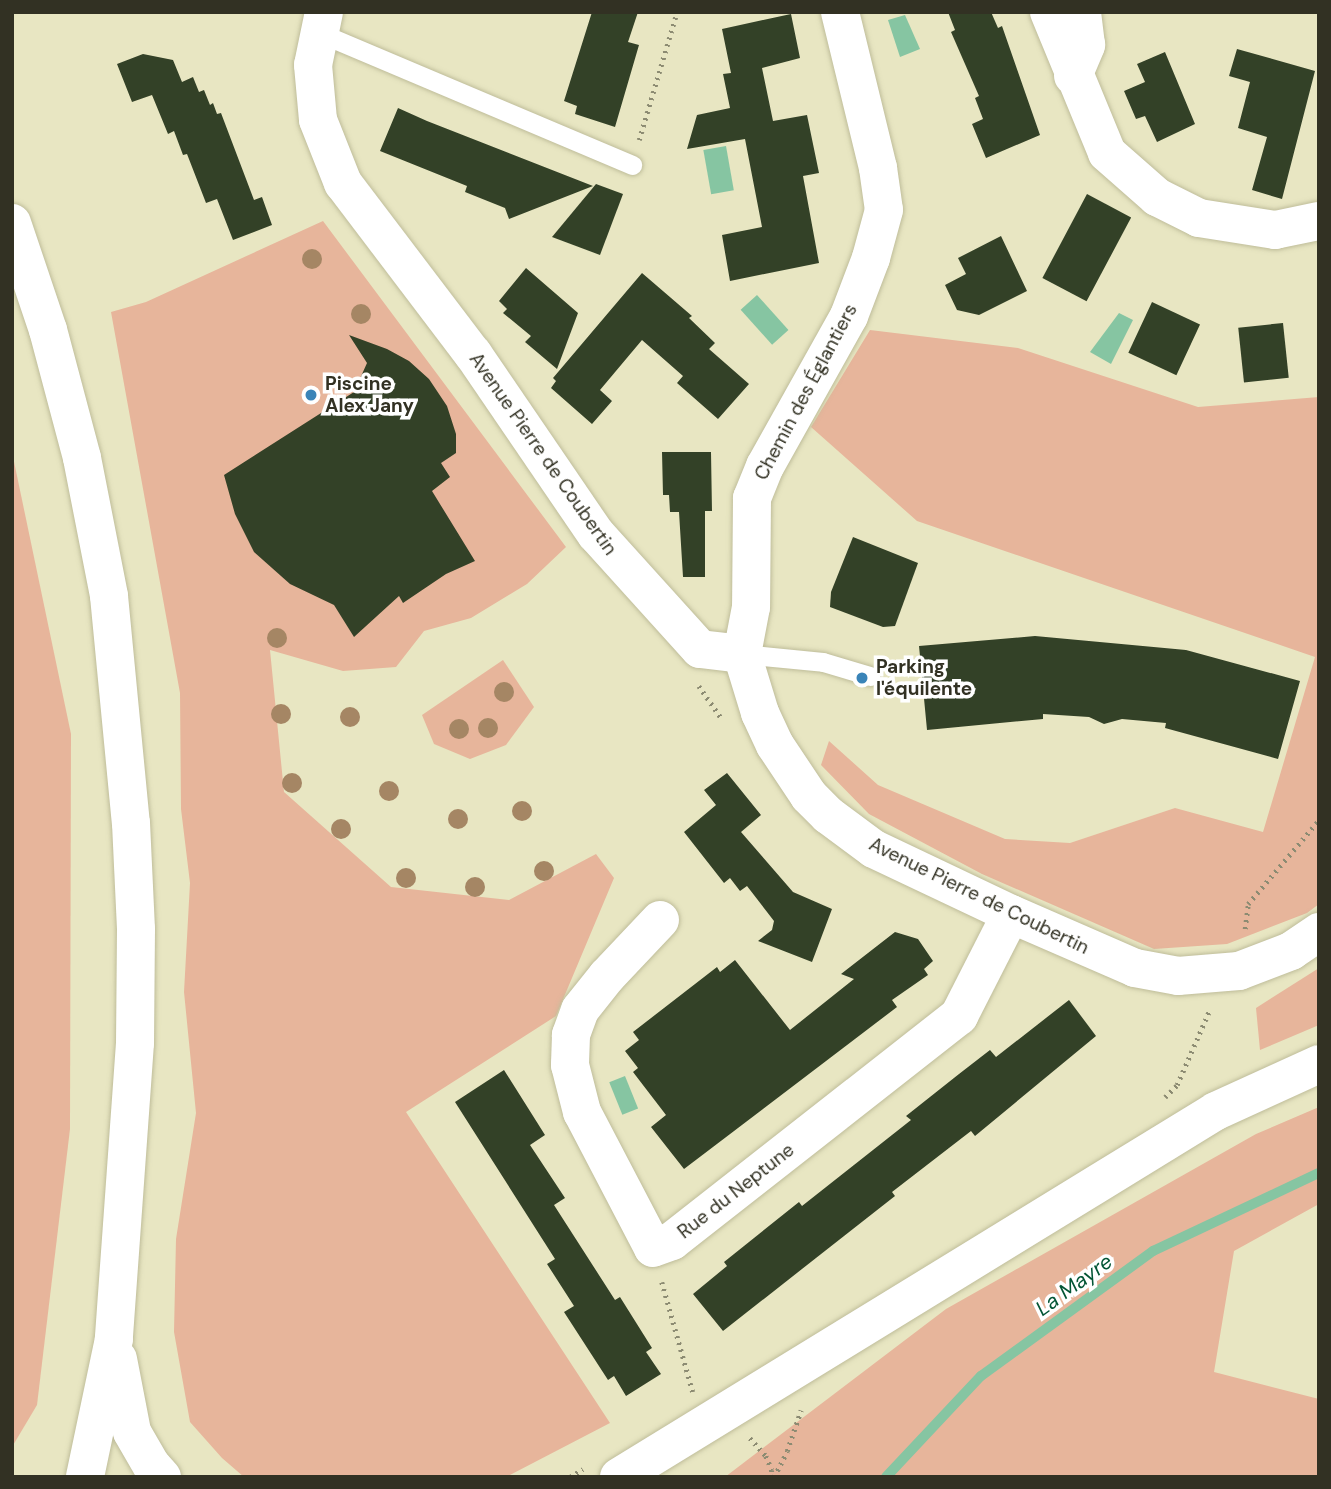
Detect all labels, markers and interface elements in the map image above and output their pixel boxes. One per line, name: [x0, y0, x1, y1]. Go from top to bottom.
street label: Chemin des Églantiers: [750, 300, 862, 484]
street label: Avenue Pierre de Coubertin: [464, 348, 622, 560]
place label: Piscine Alex Jany: [325, 373, 414, 417]
marker: Piscine Alex Jany: [303, 387, 319, 403]
place label: Parking l'équilente: [876, 656, 972, 700]
marker: Parking l'équilente: [854, 670, 870, 686]
street label: Avenue Pierre de Coubertin: [865, 833, 1093, 959]
street label: Rue du Neptune: [673, 1139, 799, 1243]
water label: La Mayre: [1031, 1249, 1117, 1321]

